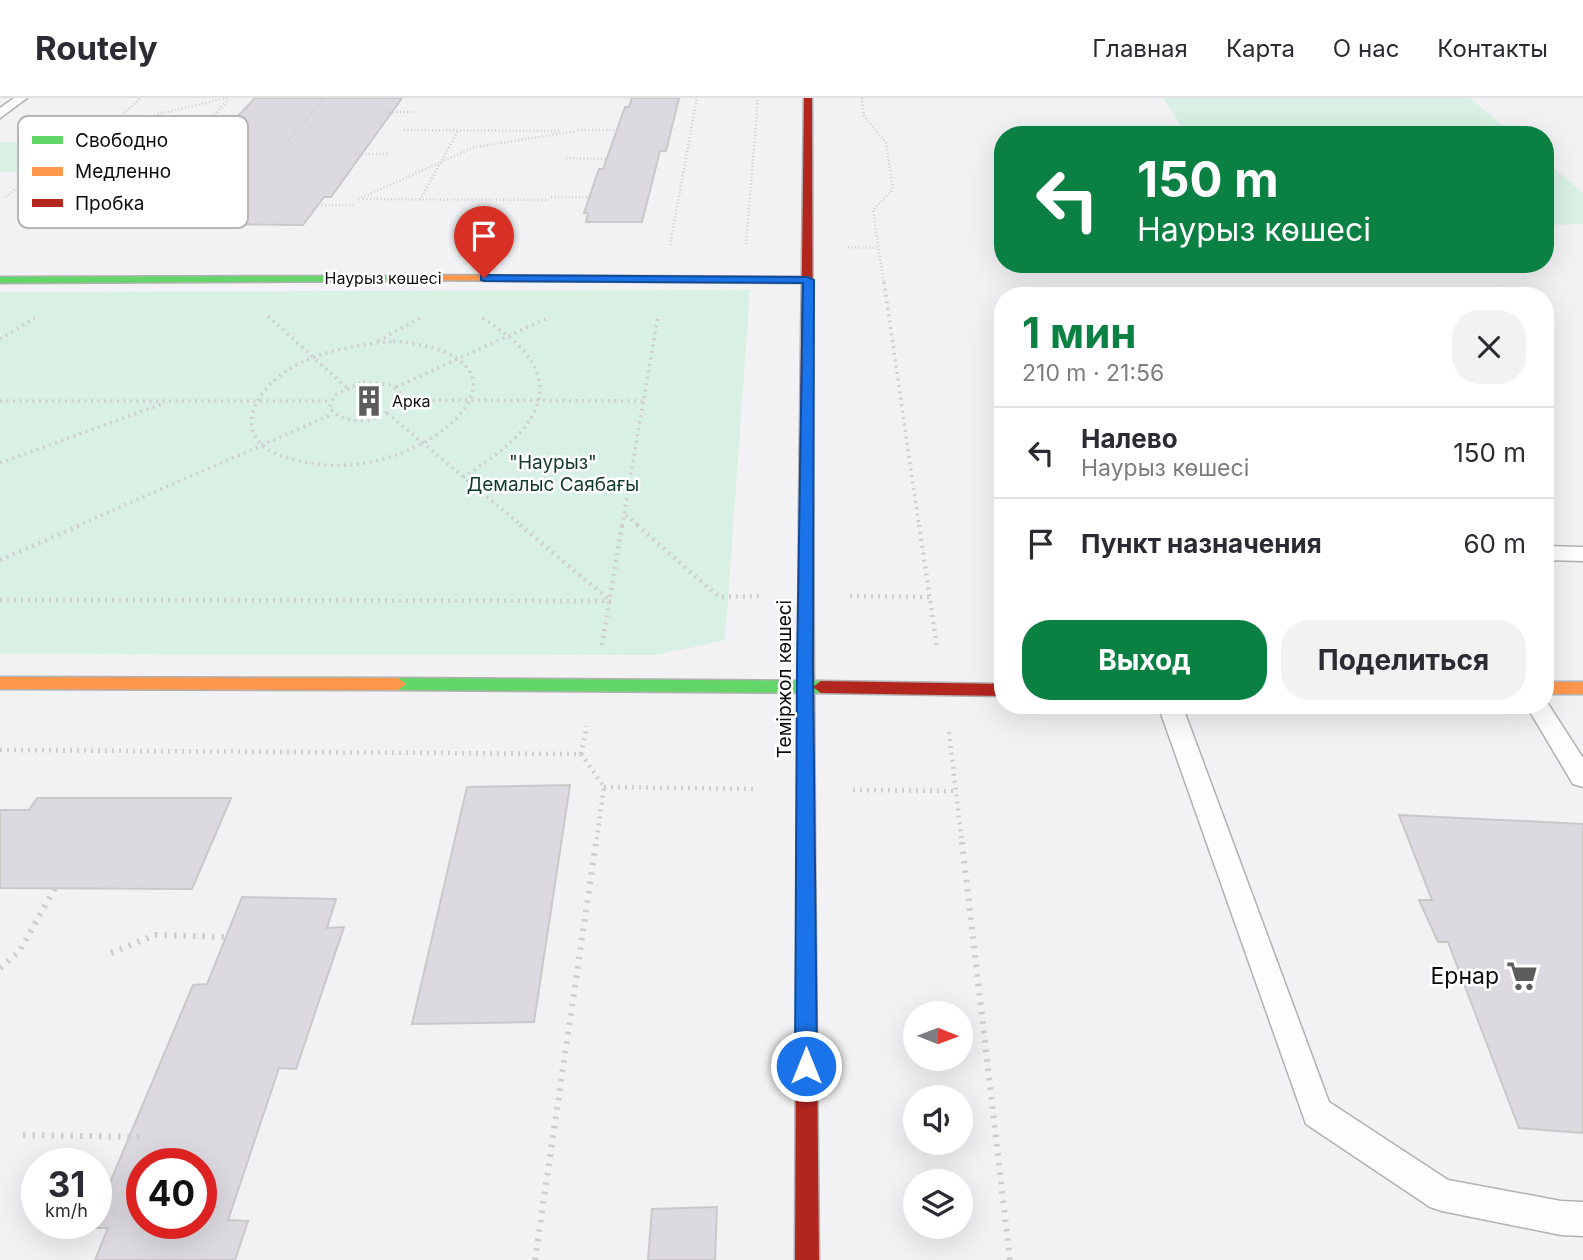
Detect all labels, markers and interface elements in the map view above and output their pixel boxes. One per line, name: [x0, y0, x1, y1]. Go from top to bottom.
text: Routely: [35, 28, 158, 68]
text: Главная: [1092, 34, 1188, 63]
text: Карта: [1226, 34, 1295, 63]
text: О нас: [1333, 34, 1399, 63]
text: Контакты: [1437, 34, 1548, 63]
legend: [18, 116, 248, 228]
text: Свободно: [75, 129, 168, 152]
text: 150 m: [1137, 150, 1279, 209]
icon: left: [1022, 154, 1113, 245]
text: Медленно: [75, 160, 171, 183]
text: Пробка: [75, 192, 144, 215]
pin: [454, 206, 514, 278]
text: Наурыз көшесі: [1137, 210, 1371, 249]
icon: arrive: [465, 217, 503, 255]
street label: Наурыз көшесі: [324, 268, 442, 288]
text: 1 мин: [1022, 307, 1136, 358]
button: close: [1452, 310, 1526, 384]
text: 210 m · 21:56: [1022, 359, 1164, 387]
building icon: Арка: [352, 384, 386, 418]
place label: Арка: [392, 391, 431, 411]
text: Налево: [1081, 423, 1178, 454]
icon: left: [1022, 434, 1060, 472]
text: 150 m: [1453, 437, 1526, 468]
park label: "Наурыз" Демалыс Саябағы: [467, 451, 639, 496]
text: Наурыз көшесі: [1081, 454, 1249, 482]
icon: arrive: [1022, 525, 1060, 563]
text: Пункт назначения: [1081, 528, 1322, 559]
text: 60 m: [1463, 528, 1526, 559]
street label: Теміржол көшесі: [773, 600, 796, 758]
button: Выход: [1022, 620, 1267, 700]
button: Поделиться: [1281, 620, 1526, 700]
supermarket icon: Ернар: [1505, 959, 1539, 993]
place label: Ернар: [1430, 962, 1499, 990]
north arrow: [903, 1001, 973, 1071]
map controls: [903, 1001, 973, 1239]
position arrow: [769, 1029, 843, 1103]
button: sound: [903, 1085, 973, 1155]
speed limit sign: 40: [126, 1148, 217, 1239]
text: 31: [48, 1163, 85, 1205]
button: layers: [903, 1169, 973, 1239]
text: km/h: [45, 1200, 88, 1221]

